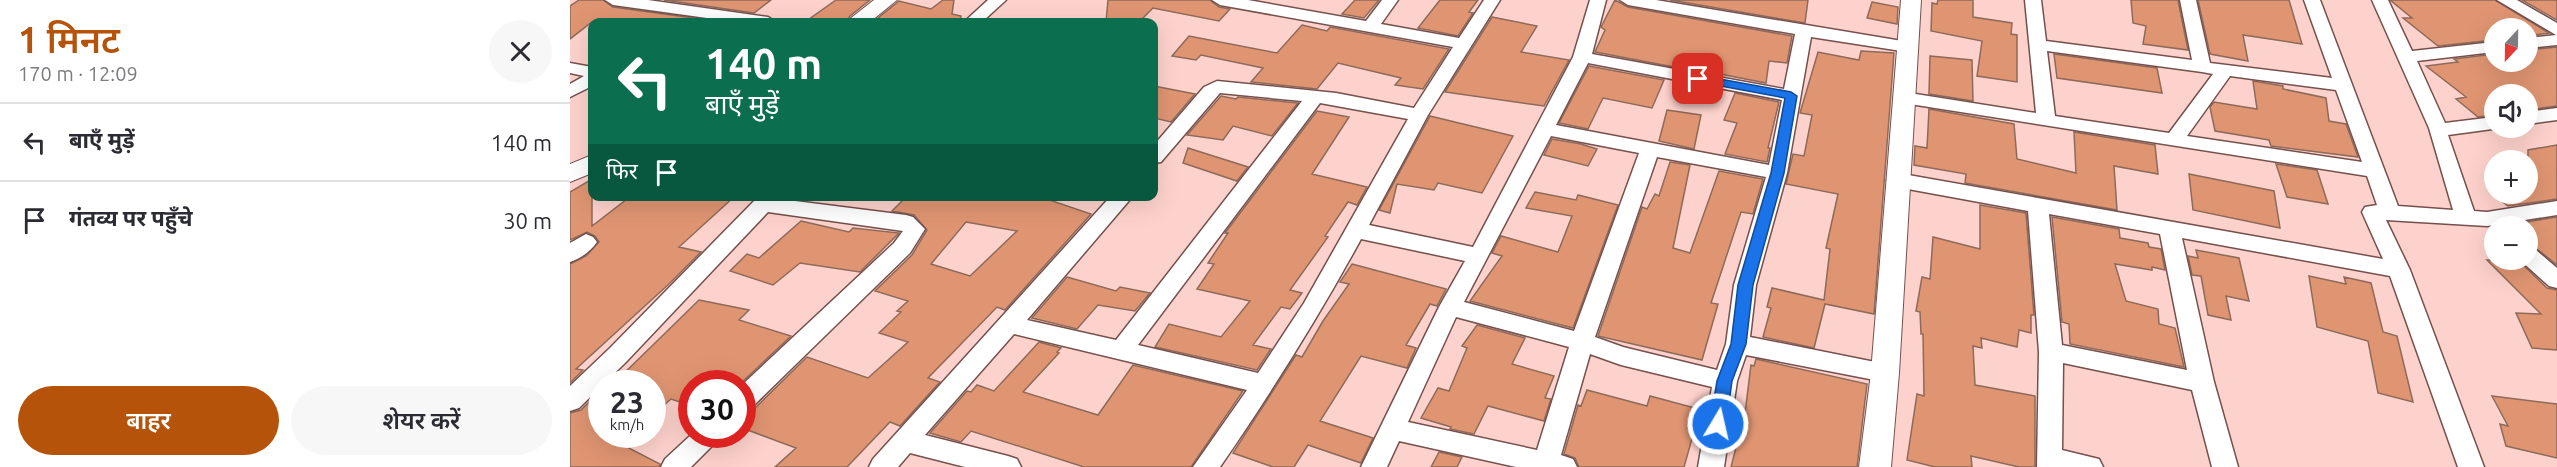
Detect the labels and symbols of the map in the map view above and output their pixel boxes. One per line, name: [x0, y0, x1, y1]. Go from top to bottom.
north arrow: [2484, 18, 2538, 72]
pin: [1672, 53, 1723, 104]
speed limit sign: 30: [678, 370, 756, 448]
position arrow: [1686, 392, 1750, 456]

